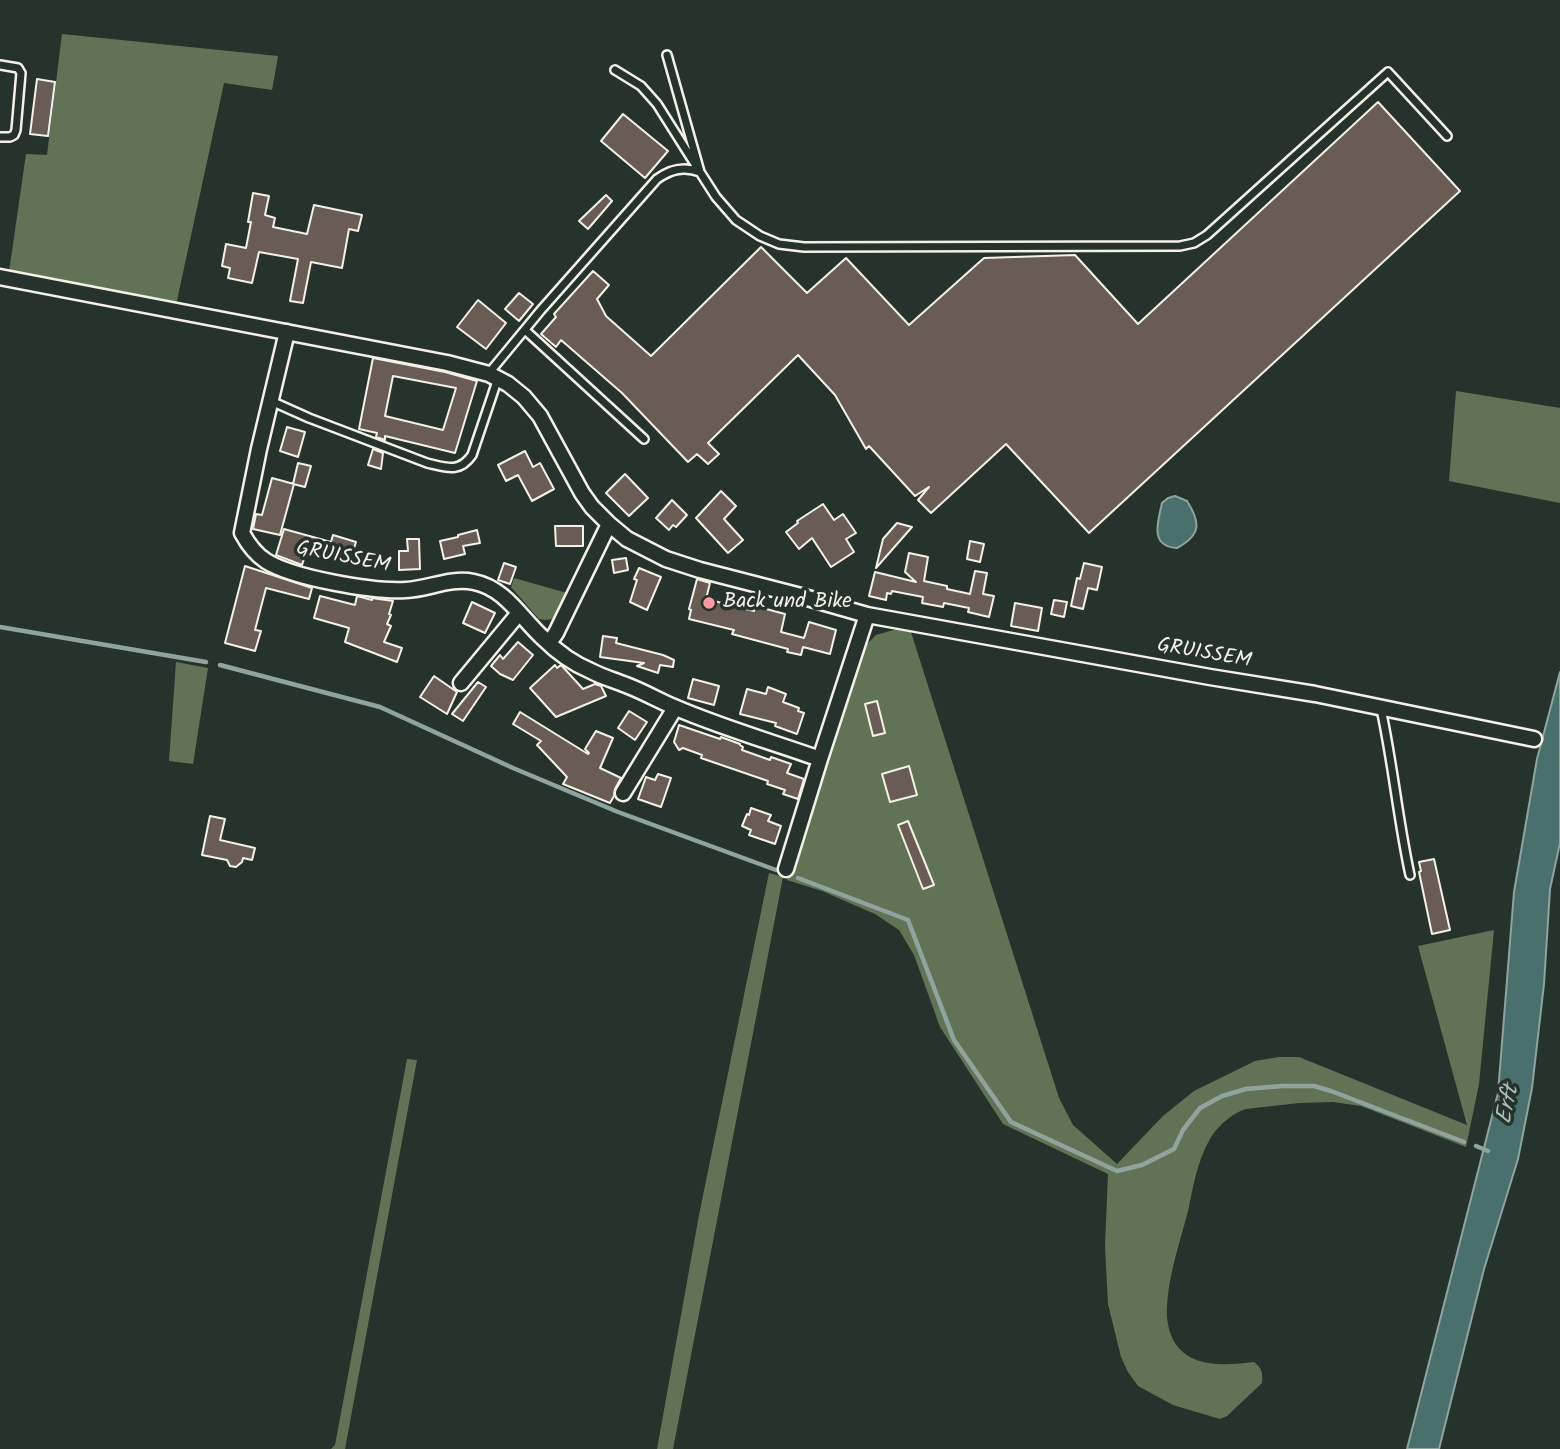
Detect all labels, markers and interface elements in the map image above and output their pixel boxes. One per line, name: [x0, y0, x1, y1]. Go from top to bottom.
street label: GRUISSEM: [294, 538, 392, 580]
place label: Back und Bike: [723, 590, 852, 616]
marker: Back und Bike: [701, 595, 717, 611]
street label: GRUISSEM: [1155, 634, 1253, 676]
water label: Erft: [1492, 1083, 1528, 1127]

